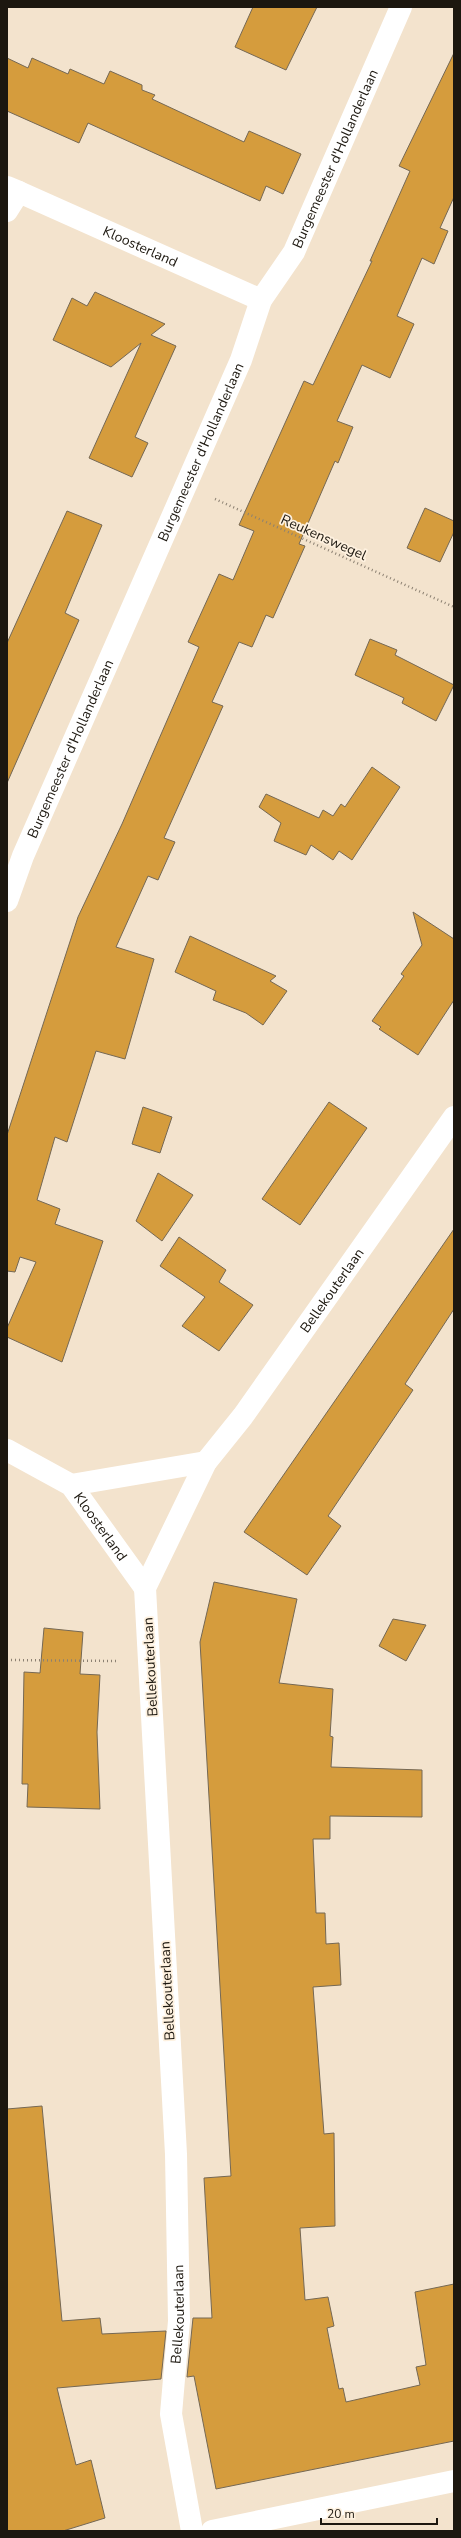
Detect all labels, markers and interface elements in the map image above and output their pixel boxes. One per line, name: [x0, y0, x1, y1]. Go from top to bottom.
street label: Burgemeester d'Hollanderlaan: [288, 66, 383, 251]
street label: Kloosterland: [100, 222, 181, 272]
street label: Burgemeester d'Hollanderlaan: [153, 360, 249, 545]
street label: Reukenswegel: [278, 510, 371, 565]
street label: Burgemeester d'Hollanderlaan: [23, 657, 118, 841]
street label: Bellekouterlaan: [296, 1244, 369, 1337]
street label: Kloosterland: [69, 1489, 131, 1565]
street label: Bellekouterlaan: [138, 1617, 163, 1717]
street label: Bellekouterlaan: [155, 1941, 180, 2041]
street label: Bellekouterlaan: [166, 2264, 189, 2365]
scale bar: [321, 2500, 437, 2526]
text: 20 m: [327, 2506, 355, 2522]

